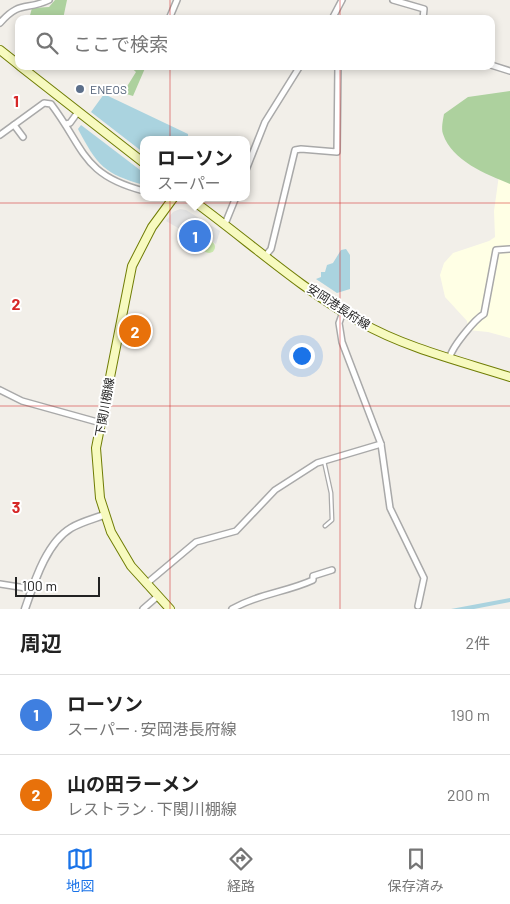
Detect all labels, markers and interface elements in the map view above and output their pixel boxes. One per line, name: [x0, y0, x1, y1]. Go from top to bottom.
search box: [15, 15, 495, 70]
icon: search: [33, 29, 61, 57]
text: ここで検索: [73, 32, 168, 55]
place label: ENEOS: [90, 82, 127, 96]
marker: ENEOS: [74, 83, 86, 95]
text: 1: [13, 91, 19, 110]
popup: [140, 136, 250, 201]
text: ローソン: [157, 146, 233, 169]
text: スーパー: [157, 173, 221, 192]
pin: 1: [179, 217, 211, 255]
street label: 安岡港長府線: [305, 281, 373, 331]
text: 2: [12, 294, 21, 313]
pin: 2: [119, 312, 151, 350]
your location: [289, 343, 315, 369]
street label: 下関川棚線: [92, 376, 116, 438]
text: 3: [12, 497, 20, 516]
scale bar: [15, 574, 100, 597]
text: 100 m: [22, 577, 57, 594]
text: 周辺: [20, 630, 62, 655]
text: 2件: [465, 633, 490, 652]
text: ローソン: [67, 692, 143, 715]
text: 1: [33, 705, 39, 724]
text: 190 m: [451, 705, 490, 724]
text: スーパー · 安岡港長府線: [67, 719, 237, 738]
text: 山の田ラーメン: [67, 772, 199, 795]
text: 2: [32, 785, 40, 804]
text: 200 m: [447, 785, 490, 804]
text: レストラン · 下関川棚線: [67, 799, 237, 818]
tab: 地図: [66, 845, 94, 895]
tab: 経路: [227, 845, 255, 895]
tab: 保存済み: [388, 845, 444, 895]

